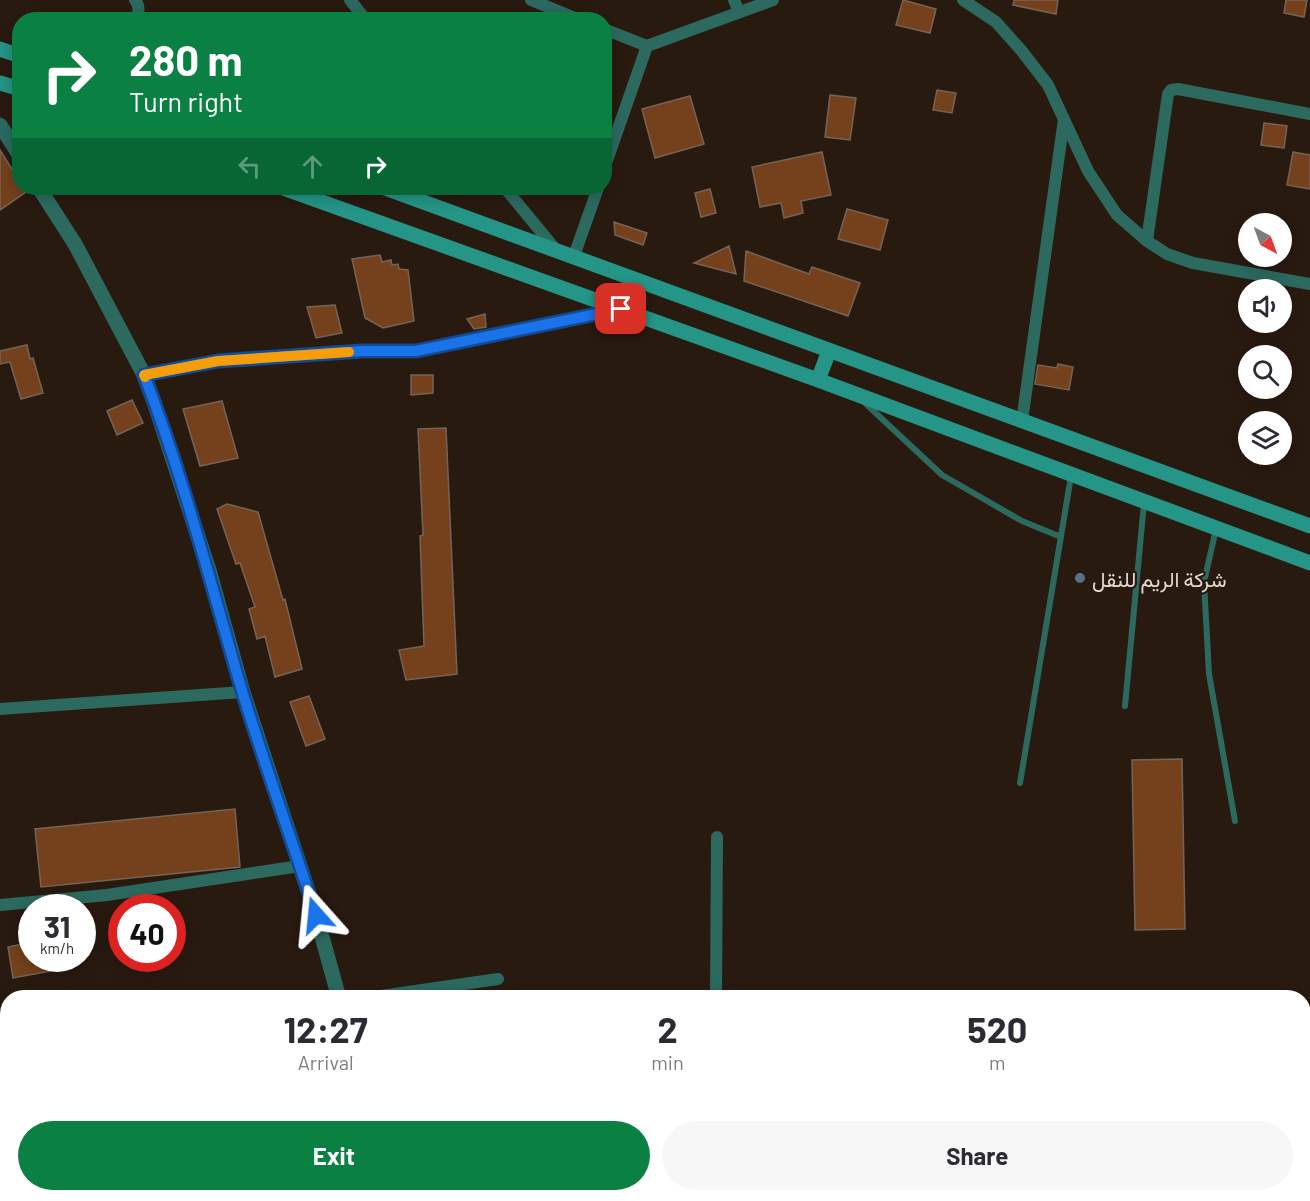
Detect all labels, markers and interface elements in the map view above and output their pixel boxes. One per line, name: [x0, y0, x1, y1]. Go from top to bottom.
text: 280 m: [129, 34, 243, 84]
icon: right: [30, 36, 108, 114]
text: Turn right: [129, 85, 243, 117]
icon: left: [233, 150, 266, 183]
icon: ahead: [296, 150, 329, 183]
icon: right: [359, 150, 392, 183]
north arrow: [1238, 213, 1292, 267]
map controls: [1238, 213, 1292, 465]
button: sound: [1238, 279, 1292, 333]
pin: [595, 283, 646, 334]
icon: arrive: [604, 292, 637, 325]
button: search: [1238, 345, 1292, 399]
button: layers: [1238, 411, 1292, 465]
place label: شركة الريم للنقل: [1092, 566, 1227, 594]
marker: شركة الريم للنقل: [1073, 571, 1087, 585]
position arrow: [284, 883, 348, 947]
speed limit sign: 40: [108, 894, 186, 972]
text: 31: [44, 908, 70, 944]
text: km/h: [40, 939, 74, 957]
text: 12:27: [284, 1007, 368, 1050]
text: 2: [657, 1007, 678, 1050]
text: 520: [967, 1007, 1027, 1050]
text: Arrival: [298, 1050, 354, 1074]
text: min: [651, 1050, 684, 1074]
text: m: [989, 1050, 1006, 1074]
button: Exit: [18, 1121, 650, 1190]
button: Share: [662, 1121, 1293, 1190]

